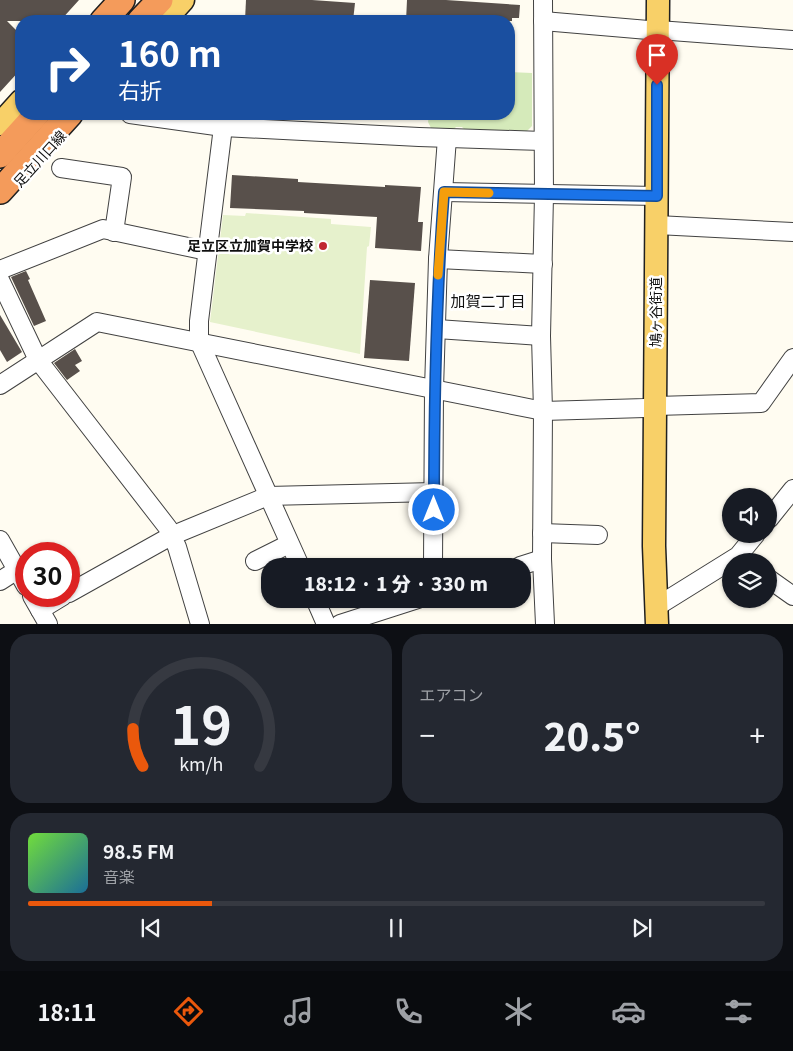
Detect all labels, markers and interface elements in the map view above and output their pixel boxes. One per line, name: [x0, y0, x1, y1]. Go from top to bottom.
text: 160 m: [118, 26, 222, 77]
pin: [636, 34, 678, 85]
icon: right: [35, 35, 100, 100]
icon: arrive: [643, 41, 671, 69]
text: 右折: [118, 73, 162, 105]
street label: 足立川口線: [8, 126, 70, 191]
place label: 足立区立加賀中学校: [187, 235, 313, 255]
marker: 足立区立加賀中学校: [317, 240, 329, 252]
street label: 鳩ヶ谷街道: [645, 277, 665, 347]
district label: 加賀二丁目: [450, 290, 526, 311]
position arrow: [407, 483, 459, 535]
map controls: [722, 488, 777, 608]
button: sound: [722, 488, 777, 543]
speed limit sign: 30: [15, 542, 80, 607]
button: layers: [722, 553, 777, 608]
text: 18:12 · 1 分 · 330 m: [304, 569, 488, 596]
text: エアコン: [420, 682, 484, 706]
text: 19: [170, 685, 231, 760]
text: 20.5°: [544, 707, 641, 762]
text: −: [420, 714, 435, 754]
text: +: [749, 714, 765, 754]
text: km/h: [179, 750, 223, 776]
text: 98.5 FM: [103, 837, 174, 864]
text: 音楽: [103, 864, 135, 888]
icon: previous: [137, 914, 165, 942]
icon: pause: [382, 914, 410, 942]
icon: next: [628, 914, 656, 942]
icon: directions: [171, 994, 206, 1029]
icon: music: [281, 994, 316, 1029]
icon: phone: [391, 994, 426, 1029]
icon: climate: [501, 994, 536, 1029]
icon: car: [611, 994, 646, 1029]
icon: filters: [721, 994, 756, 1029]
text: 18:11: [37, 995, 97, 1027]

